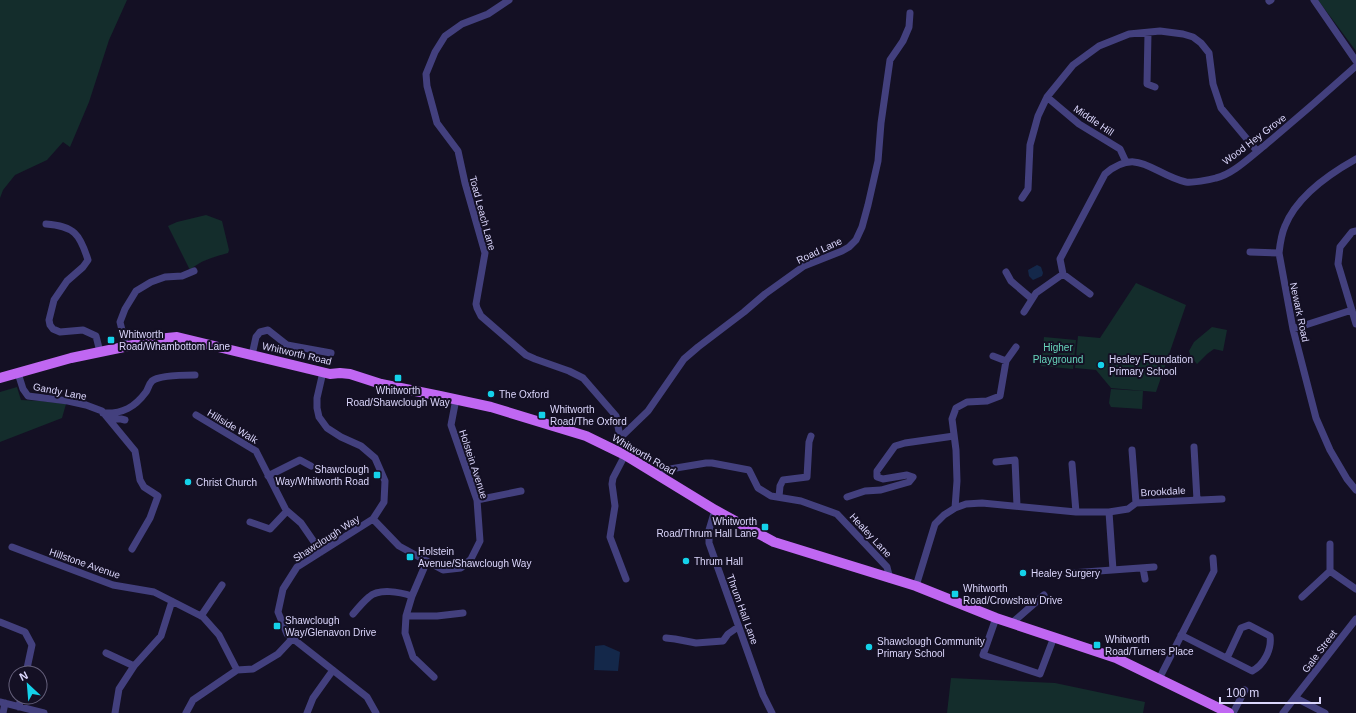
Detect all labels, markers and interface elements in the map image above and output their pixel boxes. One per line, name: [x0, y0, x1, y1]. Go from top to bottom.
street label: Middle Hill: [1072, 103, 1116, 138]
street label: Wood Hey Grove: [1220, 112, 1289, 167]
street label: Toad Leach Lane: [467, 175, 498, 252]
street label: Road Lane: [795, 235, 844, 266]
street label: Newark Road: [1288, 281, 1311, 343]
place label: Whitworth Road/Whambottom Lane: [119, 329, 231, 352]
marker: Whitworth Road/Whambottom Lane: [106, 335, 116, 345]
street label: Whitworth Road: [261, 340, 333, 367]
park label: Higher Playground: [1033, 342, 1083, 365]
place label: Healey Foundation Primary School: [1109, 354, 1193, 377]
marker: Healey Foundation Primary School: [1096, 360, 1106, 370]
marker: Whitworth Road/Shawclough Way: [393, 373, 403, 383]
street label: Gandy Lane: [32, 381, 88, 402]
place label: Whitworth Road/Shawclough Way: [346, 385, 450, 408]
marker: The Oxford: [486, 389, 496, 399]
place label: The Oxford: [499, 389, 549, 400]
place label: Whitworth Road/The Oxford: [550, 404, 627, 427]
street label: Hillside Walk: [206, 407, 261, 446]
marker: Whitworth Road/The Oxford: [537, 410, 547, 420]
street label: Holstein Avenue: [457, 428, 490, 501]
street label: Whitworth Road: [610, 432, 677, 477]
place label: Shawclough Way/Whitworth Road: [275, 464, 369, 487]
marker: Shawclough Way/Whitworth Road: [372, 470, 382, 480]
marker: Christ Church: [183, 477, 193, 487]
place label: Christ Church: [196, 477, 257, 488]
street label: Brookdale: [1140, 485, 1186, 498]
street label: Healey Lane: [847, 511, 894, 560]
street label: Shawclough Way: [291, 513, 362, 564]
place label: Whitworth Road/Thrum Hall Lane: [656, 516, 757, 539]
marker: Whitworth Road/Thrum Hall Lane: [760, 522, 770, 532]
street label: Hillstone Avenue: [48, 546, 122, 581]
place label: Holstein Avenue/Shawclough Way: [418, 546, 531, 569]
marker: Holstein Avenue/Shawclough Way: [405, 552, 415, 562]
marker: Thrum Hall: [681, 556, 691, 566]
place label: Thrum Hall: [694, 556, 743, 567]
marker: Healey Surgery: [1018, 568, 1028, 578]
place label: Healey Surgery: [1031, 568, 1100, 579]
street label: Thrum Hall Lane: [725, 573, 760, 646]
place label: Whitworth Road/Crowshaw Drive: [963, 583, 1063, 606]
marker: Whitworth Road/Crowshaw Drive: [950, 589, 960, 599]
place label: Shawclough Way/Glenavon Drive: [285, 615, 377, 638]
marker: Shawclough Way/Glenavon Drive: [272, 621, 282, 631]
street label: Gale Street: [1300, 628, 1339, 675]
place label: Whitworth Road/Turners Place: [1105, 634, 1194, 657]
place label: Shawclough Community Primary School: [877, 636, 985, 659]
marker: Whitworth Road/Turners Place: [1092, 640, 1102, 650]
marker: Shawclough Community Primary School: [864, 642, 874, 652]
north arrow: [8, 665, 48, 705]
text: N: [17, 669, 30, 683]
scale bar: [1220, 679, 1320, 705]
text: 100 m: [1226, 686, 1259, 700]

